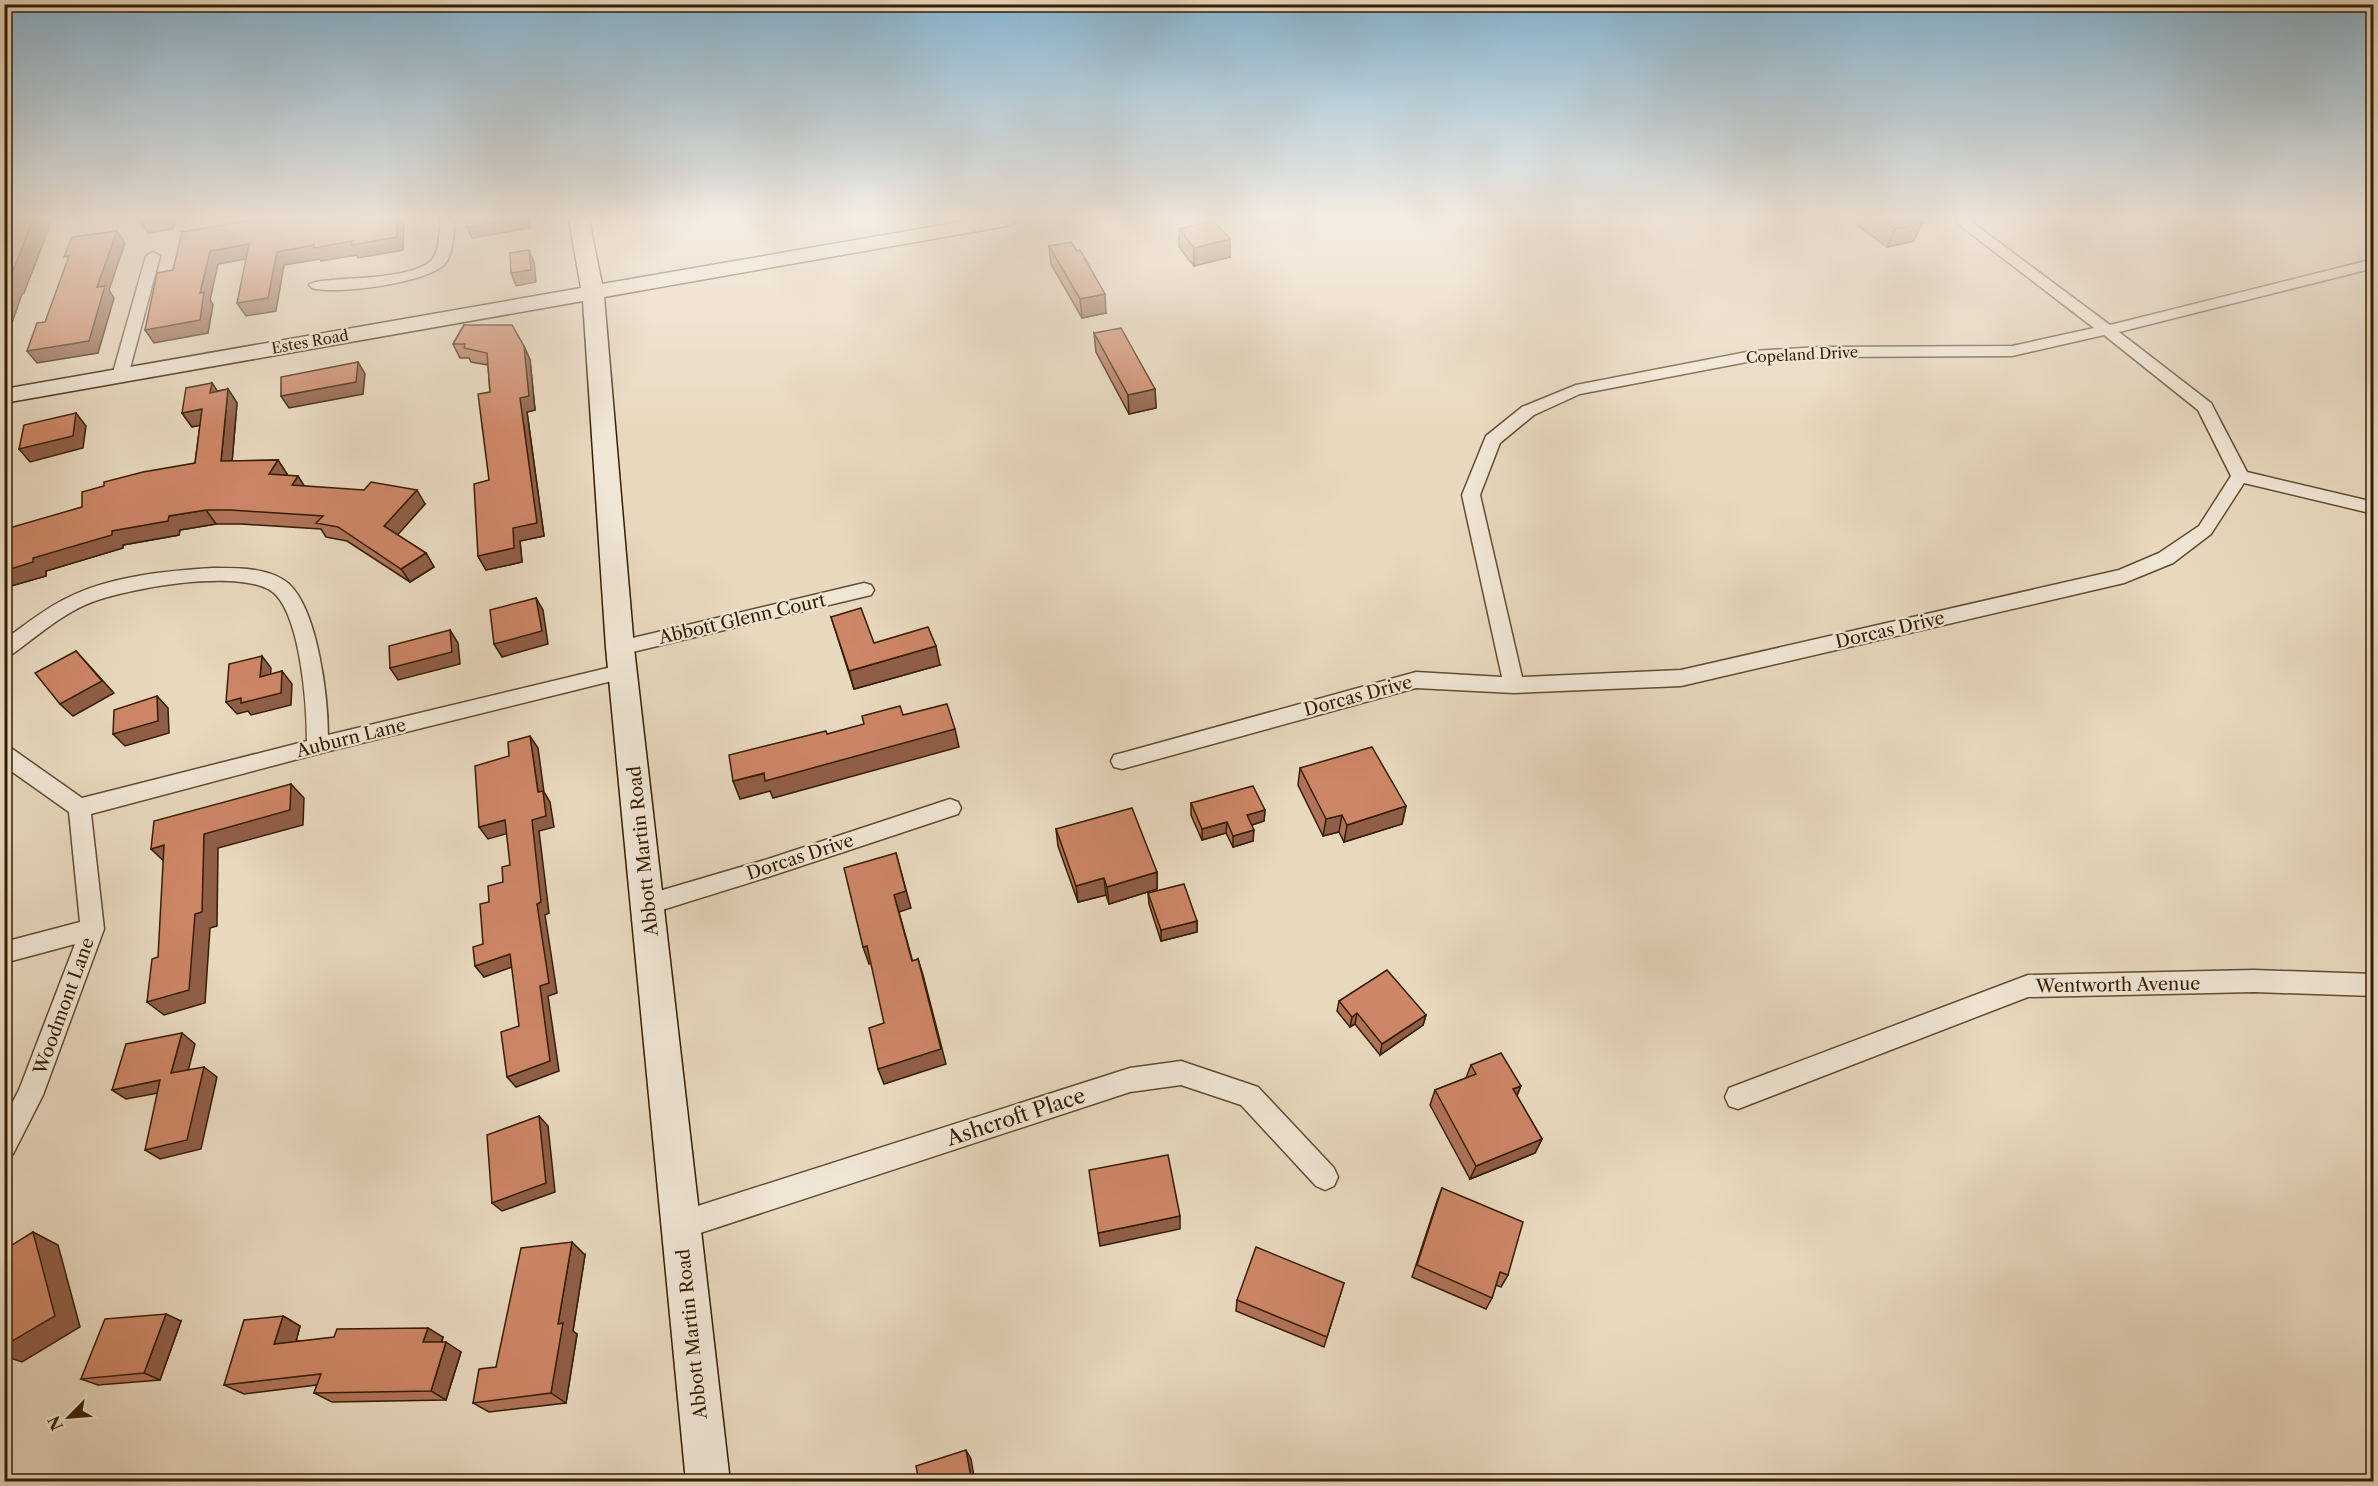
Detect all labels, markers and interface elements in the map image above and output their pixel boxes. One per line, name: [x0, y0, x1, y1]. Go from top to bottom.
street label: Estes Road: [270, 325, 350, 358]
street label: Copeland Drive: [1745, 342, 1859, 367]
street label: Abbott Glenn Court: [655, 589, 828, 649]
street label: Dorcas Drive: [1833, 607, 1947, 653]
street label: Dorcas Drive: [1301, 671, 1415, 721]
street label: Auburn Lane: [293, 714, 408, 763]
street label: Abbott Martin Road: [623, 765, 663, 938]
street label: Dorcas Drive: [744, 829, 856, 885]
street label: Woodmont Lane: [29, 935, 99, 1078]
street label: Wentworth Avenue: [2035, 973, 2200, 997]
street label: Ashcroft Place: [942, 1082, 1088, 1151]
street label: Abbott Martin Road: [672, 1248, 712, 1421]
north arrow: [39, 1387, 99, 1447]
text: N: [43, 1413, 67, 1434]

